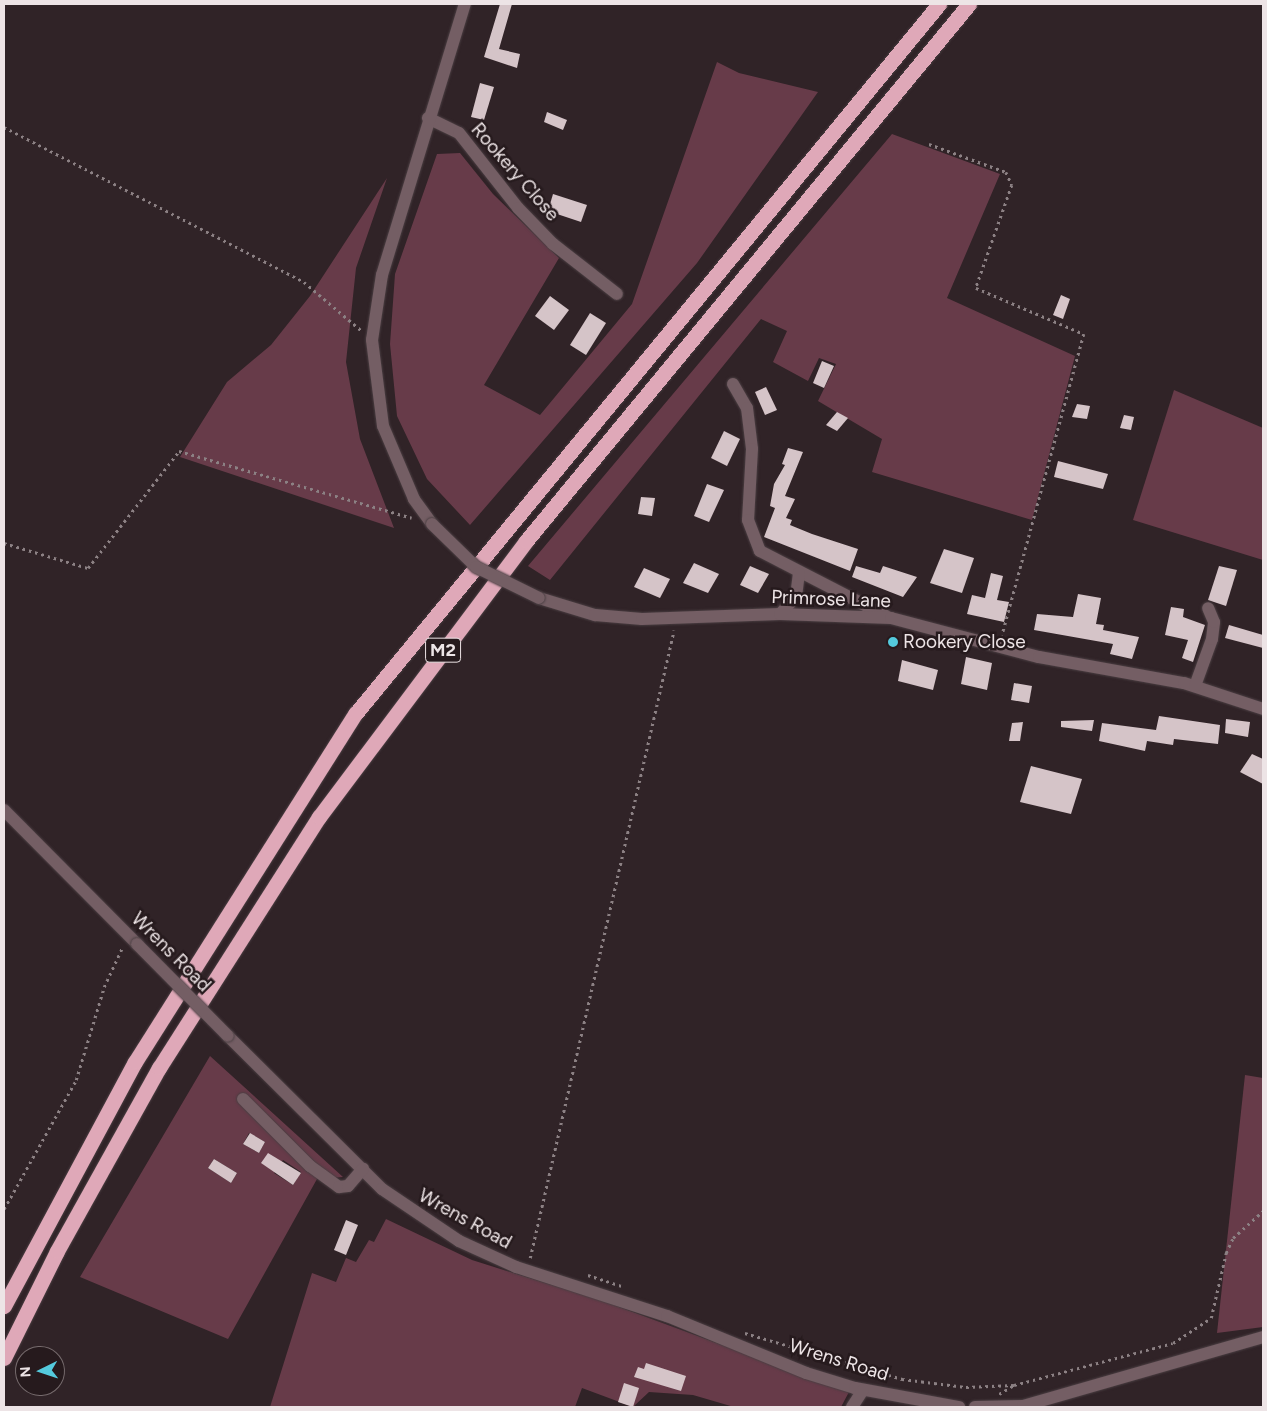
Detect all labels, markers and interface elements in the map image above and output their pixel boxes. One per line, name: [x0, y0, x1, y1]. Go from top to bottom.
street label: Rookery Close: [466, 118, 564, 226]
street label: Primrose Lane: [771, 586, 891, 612]
place label: Rookery Close: [903, 631, 1026, 653]
road number: M2: [424, 634, 462, 666]
marker: Rookery Close: [887, 636, 899, 648]
street label: Wrens Road: [127, 908, 215, 996]
street label: Wrens Road: [414, 1184, 516, 1254]
street label: Wrens Road: [786, 1334, 892, 1386]
north arrow: [15, 1346, 65, 1396]
text: N: [17, 1366, 34, 1378]

